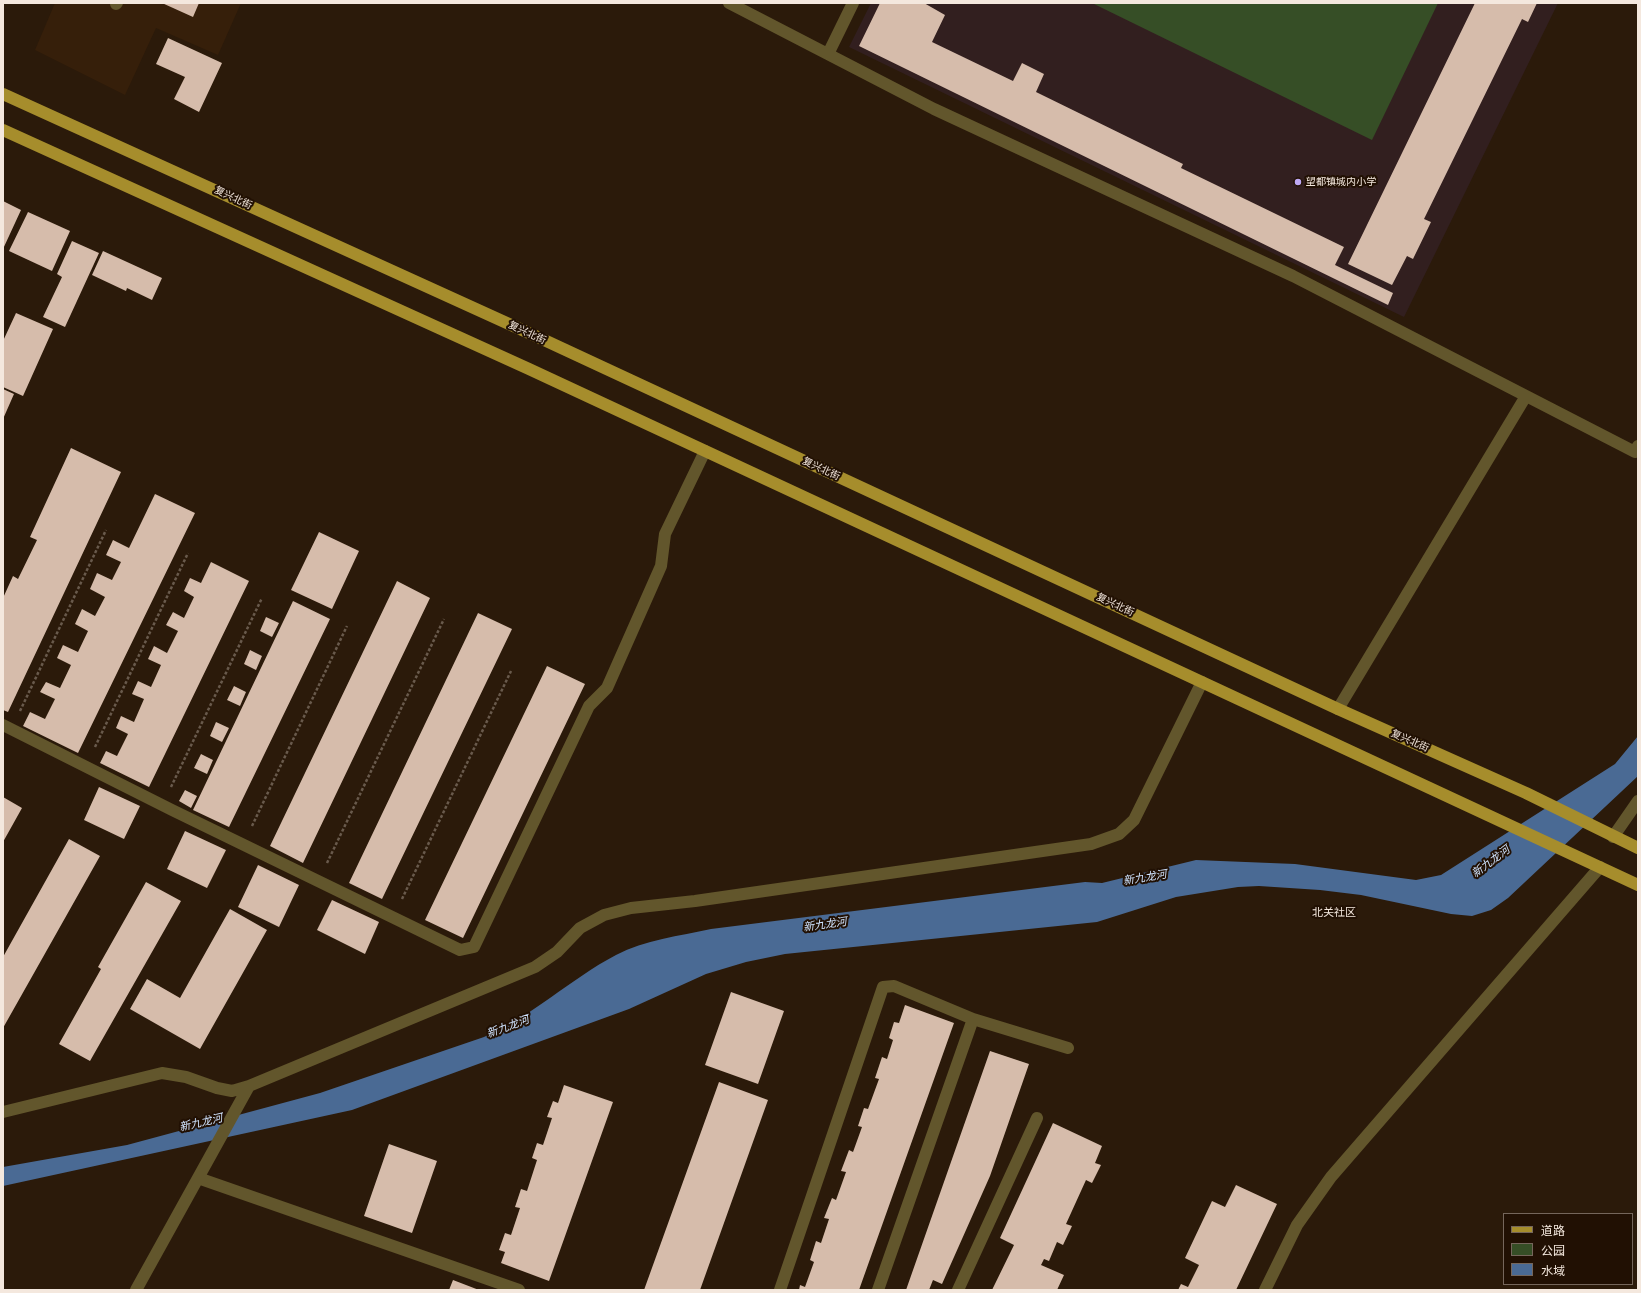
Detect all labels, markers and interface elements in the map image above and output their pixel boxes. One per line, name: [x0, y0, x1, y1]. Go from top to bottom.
place label: 望都镇城内小学: [1306, 176, 1376, 188]
marker: 望都镇城内小学: [1293, 177, 1303, 187]
street label: 复兴北街: [212, 184, 254, 212]
street label: 复兴北街: [506, 319, 548, 347]
street label: 复兴北街: [800, 455, 842, 483]
street label: 复兴北街: [1094, 591, 1136, 619]
street label: 复兴北街: [1389, 727, 1431, 755]
water label: 新九龙河: [1469, 843, 1513, 881]
water label: 新九龙河: [1122, 868, 1168, 888]
district label: 北关社区: [1312, 906, 1356, 920]
water label: 新九龙河: [802, 915, 848, 935]
water label: 新九龙河: [485, 1013, 531, 1041]
water label: 新九龙河: [178, 1112, 224, 1134]
legend: [1503, 1213, 1633, 1285]
text: 道路: [1541, 1224, 1565, 1238]
text: 公园: [1541, 1244, 1565, 1258]
text: 水域: [1541, 1264, 1565, 1278]

